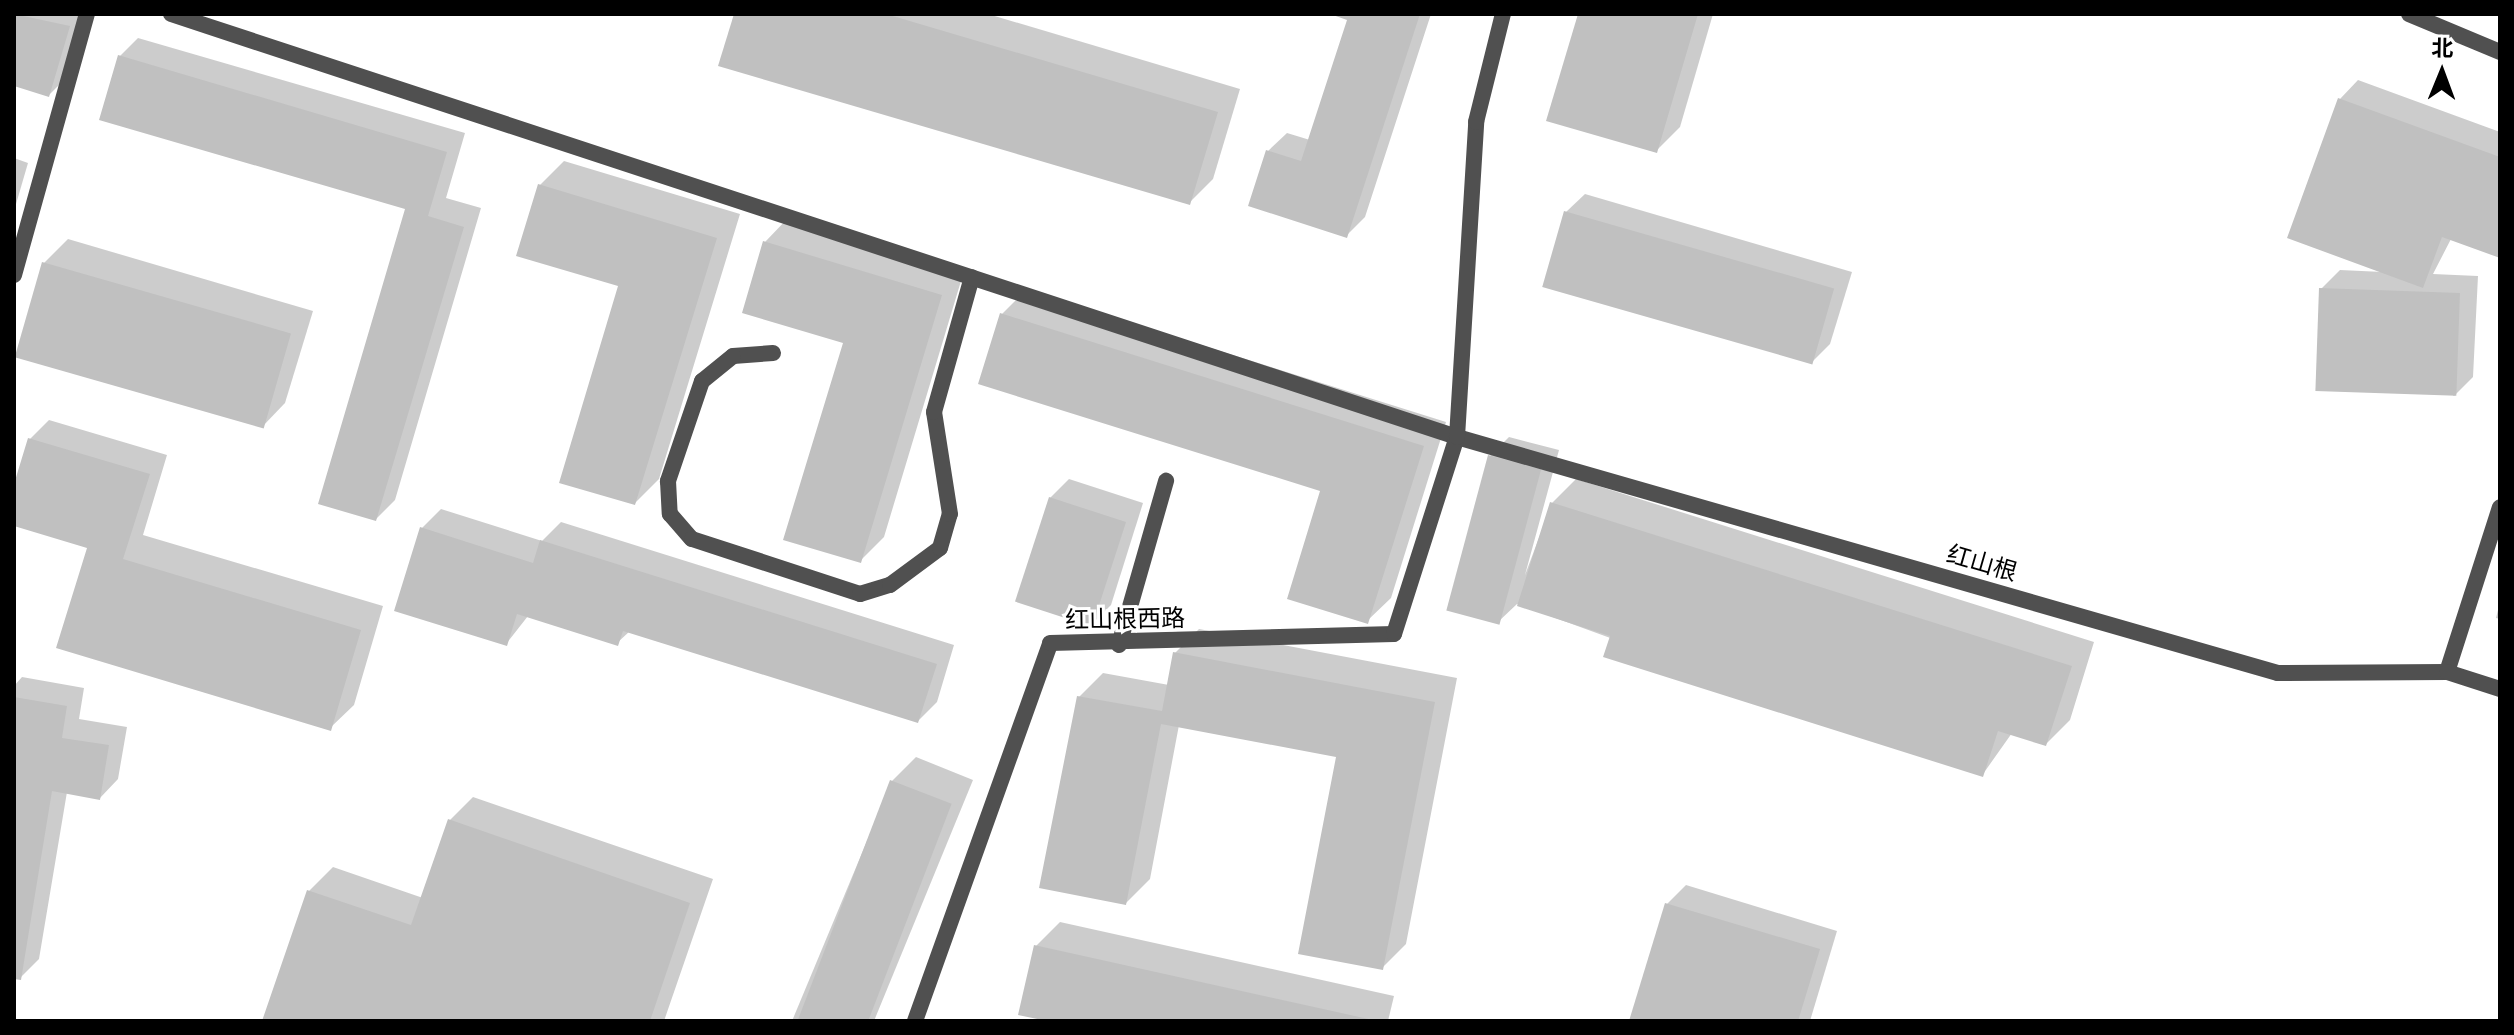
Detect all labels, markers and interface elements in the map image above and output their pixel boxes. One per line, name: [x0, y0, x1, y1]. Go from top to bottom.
north arrow: [2402, 32, 2482, 112]
text: 北: [2431, 34, 2454, 62]
street label: 红山根: [1943, 539, 2021, 587]
street label: 红山根西路: [1065, 604, 1185, 634]

